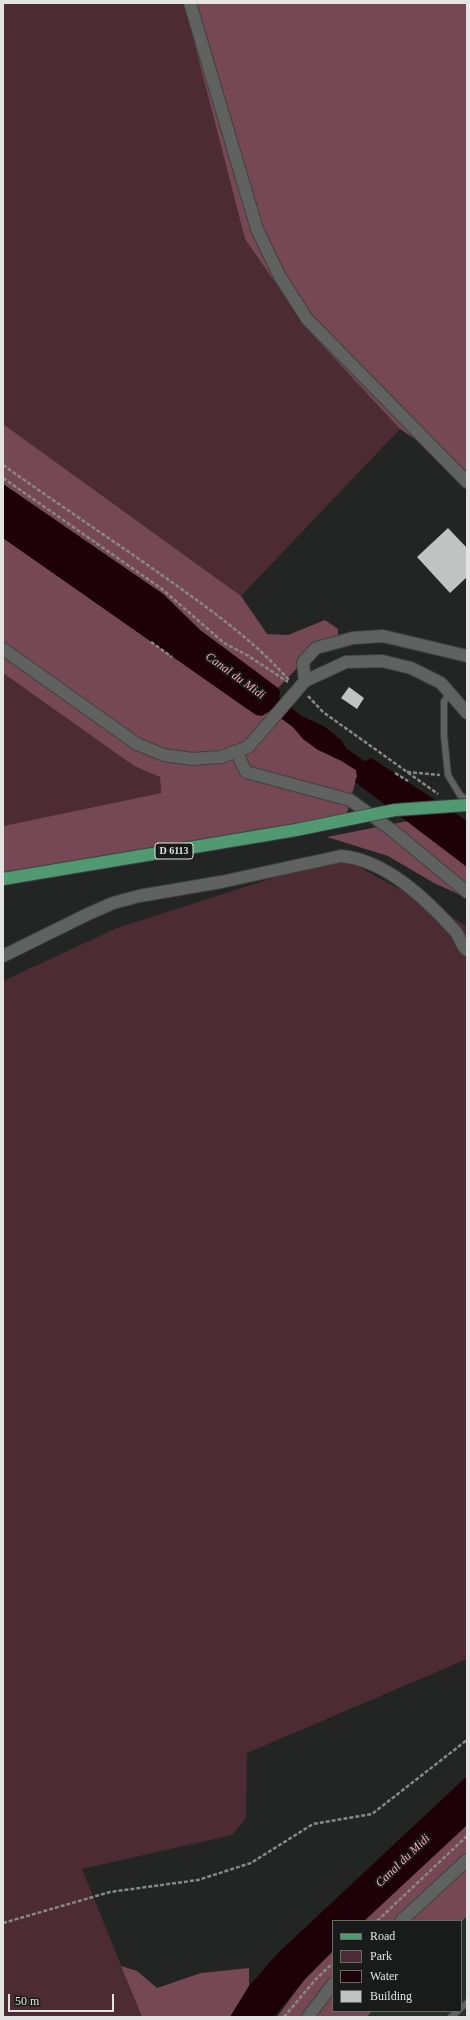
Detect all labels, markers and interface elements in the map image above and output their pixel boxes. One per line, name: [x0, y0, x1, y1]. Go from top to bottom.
water label: Canal du Midi: [202, 650, 268, 702]
road number: D 6113: [155, 843, 193, 859]
water label: Canal du Midi: [373, 1832, 433, 1890]
legend: [332, 1920, 462, 2012]
text: Road: [370, 1929, 395, 1943]
text: Park: [370, 1949, 392, 1963]
text: Water: [370, 1969, 398, 1983]
scale bar: [10, 1986, 116, 2012]
text: Building: [370, 1989, 412, 2003]
text: 50 m: [15, 1994, 39, 2008]

